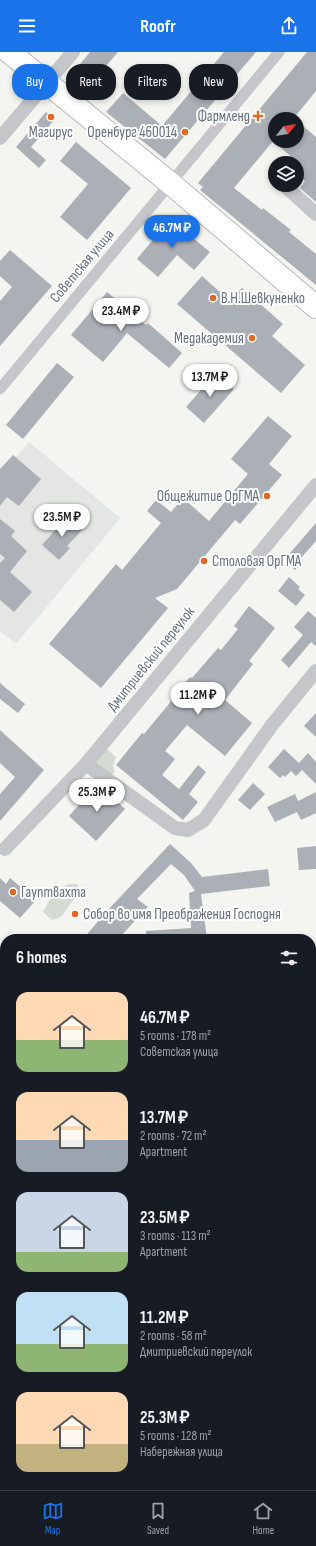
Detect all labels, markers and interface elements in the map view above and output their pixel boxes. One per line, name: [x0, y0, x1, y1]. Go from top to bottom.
icon: menu: [16, 15, 38, 37]
icon: share: [278, 15, 300, 37]
text: Roofr: [140, 16, 176, 37]
chip: Buy: [12, 64, 58, 100]
chip: Rent: [66, 64, 116, 100]
chip: Filters: [124, 64, 181, 100]
chip: New: [189, 64, 238, 100]
place label: Фармленд: [197, 107, 250, 126]
marker: Фармленд: [253, 111, 263, 121]
marker: Магирус: [46, 112, 56, 122]
north arrow: [268, 112, 304, 148]
map controls: [268, 112, 304, 192]
place label: Магирус: [29, 123, 73, 142]
place label: Оренбург 460014: [87, 123, 177, 142]
marker: Оренбург 460014: [180, 127, 190, 137]
button: layers: [268, 156, 304, 192]
pin: 46.7M ₽: [135, 215, 209, 249]
text: 46.7M ₽: [153, 220, 191, 236]
street label: Советская улица: [46, 225, 118, 307]
place label: В.Н.Шевкуненко: [221, 289, 305, 308]
marker: В.Н.Шевкуненко: [208, 293, 218, 303]
pin: 23.4M ₽: [84, 298, 158, 332]
text: 23.4M ₽: [102, 303, 140, 319]
place label: Медакадемия: [174, 329, 244, 348]
marker: Медакадемия: [247, 333, 257, 343]
pin: 13.7M ₽: [173, 364, 247, 398]
text: 13.7M ₽: [192, 369, 228, 385]
place label: Общежитие ОрГМА: [157, 487, 260, 506]
marker: Общежитие ОрГМА: [262, 491, 272, 501]
pin: 23.5M ₽: [25, 504, 99, 538]
text: 23.5M ₽: [43, 509, 81, 525]
place label: Столовая ОрГМА: [212, 552, 302, 571]
marker: Столовая ОрГМА: [199, 556, 209, 566]
street label: Дмитриевский переулок: [103, 603, 199, 715]
pin: 11.2M ₽: [161, 682, 235, 716]
text: 11.2M ₽: [179, 687, 217, 703]
pin: 25.3M ₽: [60, 779, 134, 813]
text: 25.3M ₽: [78, 784, 116, 800]
place label: Гауптвахта: [21, 883, 86, 902]
marker: Гауптвахта: [8, 887, 18, 897]
place label: Собор во имя Преображения Господня: [83, 905, 281, 924]
marker: Собор во имя Преображения Господня: [70, 909, 80, 919]
icon: filters: [278, 947, 300, 969]
text: 6 homes: [16, 948, 67, 968]
icon: home: [48, 1008, 96, 1056]
text: 46.7M ₽: [140, 1008, 190, 1028]
text: 5 rooms · 178 m²: [140, 1028, 211, 1044]
text: Советская улица: [140, 1044, 218, 1060]
icon: home: [48, 1108, 96, 1156]
text: 13.7M ₽: [140, 1108, 188, 1128]
text: 2 rooms · 72 m²: [140, 1128, 206, 1144]
text: Apartment: [140, 1144, 187, 1160]
icon: home: [48, 1208, 96, 1256]
text: 23.5M ₽: [140, 1208, 190, 1228]
text: 3 rooms · 113 m²: [140, 1228, 211, 1244]
text: Apartment: [140, 1244, 187, 1260]
icon: home: [48, 1308, 96, 1356]
text: 11.2M ₽: [140, 1308, 189, 1328]
text: 2 rooms · 58 m²: [140, 1328, 207, 1344]
text: Дмитриевский переулок: [140, 1344, 252, 1360]
icon: home: [48, 1408, 96, 1456]
text: 25.3M ₽: [140, 1408, 190, 1428]
text: 5 rooms · 128 m²: [140, 1428, 212, 1444]
text: Набережная улица: [140, 1444, 223, 1460]
tab: Map: [42, 1500, 64, 1537]
tab: Saved: [147, 1500, 169, 1537]
tab: Home: [252, 1500, 274, 1537]

